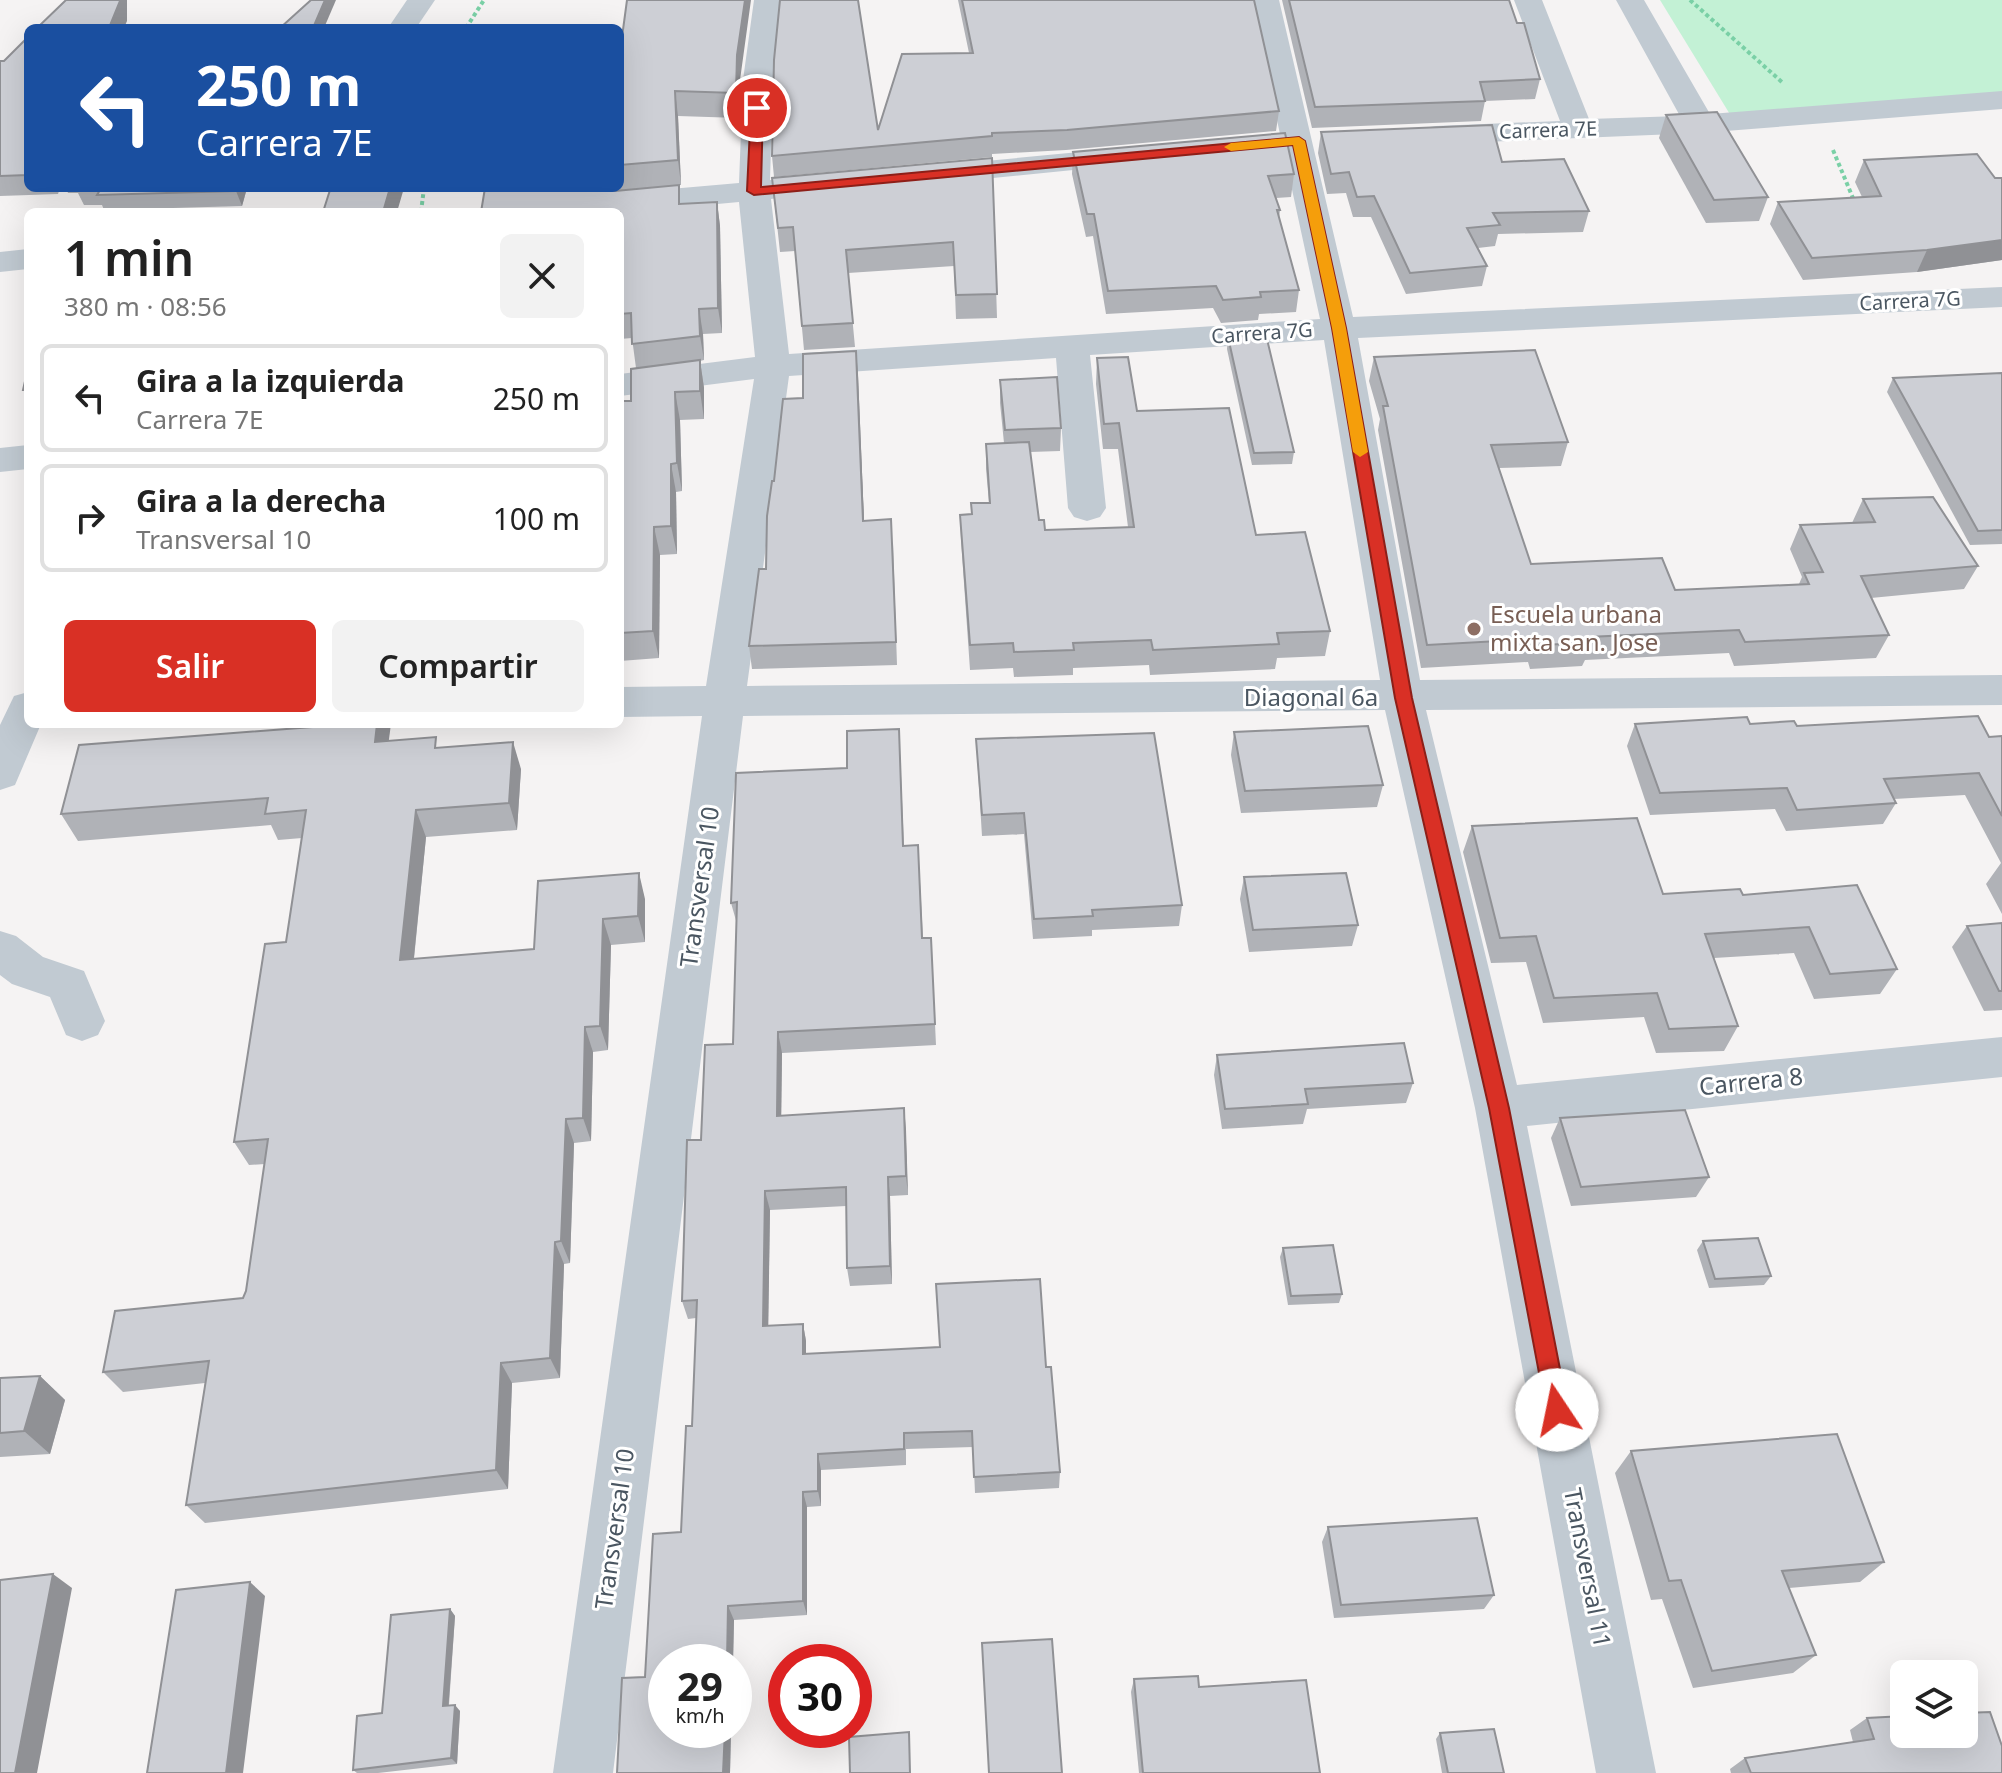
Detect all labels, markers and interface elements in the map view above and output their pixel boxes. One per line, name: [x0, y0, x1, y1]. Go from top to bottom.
text: 250 m: [196, 46, 361, 122]
icon: left: [64, 56, 168, 160]
pin: [723, 74, 791, 142]
icon: arrive: [735, 86, 779, 130]
street label: Carrera 7E: [1498, 114, 1597, 145]
text: Carrera 7E: [196, 118, 373, 167]
text: 1 min: [64, 225, 194, 290]
button: close: [500, 234, 584, 318]
street label: Carrera 7G: [1859, 284, 1961, 317]
text: 380 m · 08:56: [64, 288, 227, 324]
street label: Carrera 7G: [1210, 315, 1314, 350]
text: Gira a la izquierda: [136, 360, 405, 401]
icon: left: [68, 376, 112, 420]
text: 250 m: [493, 378, 580, 419]
text: Carrera 7E: [136, 401, 264, 437]
text: Gira a la derecha: [136, 480, 386, 521]
icon: right: [68, 496, 112, 540]
text: 100 m: [493, 498, 580, 539]
text: Transversal 10: [136, 521, 311, 557]
place label: Escuela urbana mixta san. Jose: [1490, 597, 1662, 658]
button: Salir: [64, 620, 316, 712]
button: Compartir: [332, 620, 584, 712]
marker: Escuela urbana mixta san. Jose: [1465, 620, 1483, 638]
street label: Diagonal 6a: [1244, 680, 1378, 713]
street label: Transversal 10: [671, 804, 726, 969]
street label: Carrera 8: [1697, 1059, 1804, 1102]
position arrow: [1515, 1368, 1599, 1452]
street label: Transversal 10: [586, 1446, 641, 1611]
street label: Transversal 11: [1557, 1485, 1620, 1650]
speed limit sign: 30: [768, 1644, 872, 1748]
text: 29: [677, 1658, 723, 1713]
map controls: [1890, 1660, 1978, 1748]
button: layers: [1890, 1660, 1978, 1748]
text: km/h: [675, 1702, 725, 1729]

